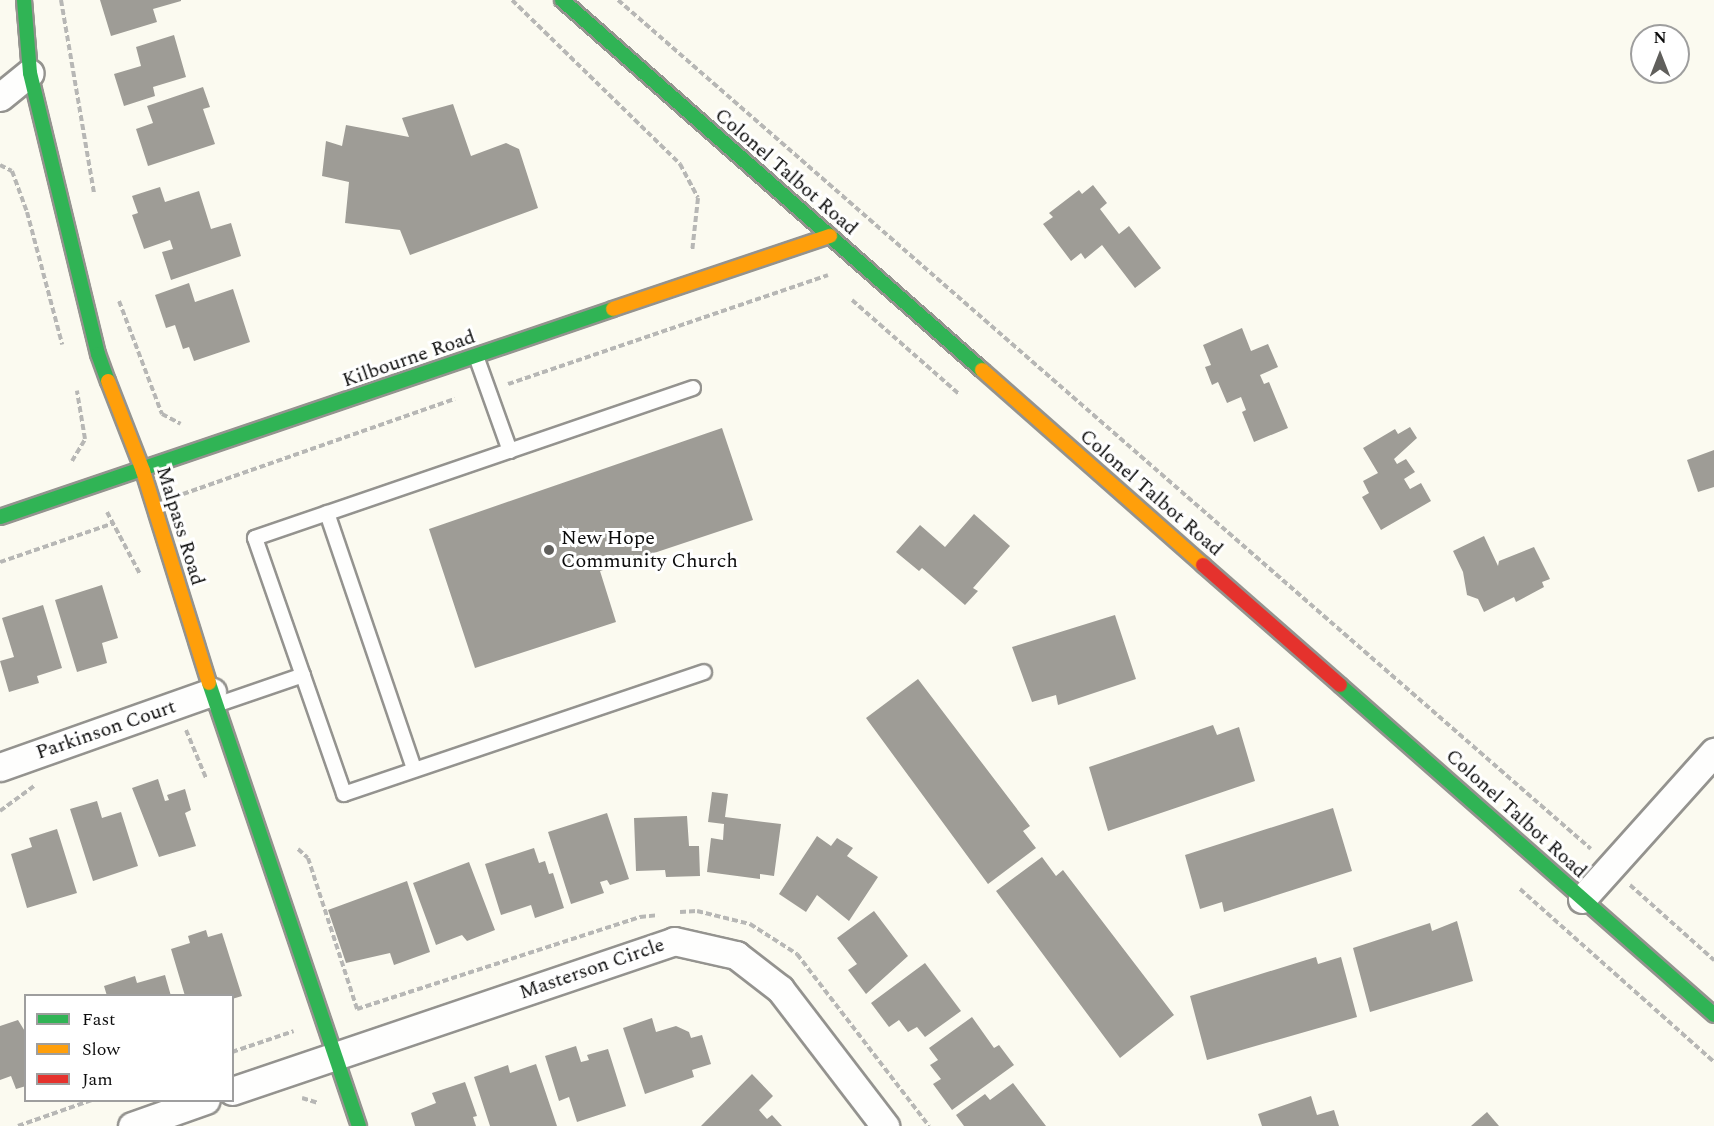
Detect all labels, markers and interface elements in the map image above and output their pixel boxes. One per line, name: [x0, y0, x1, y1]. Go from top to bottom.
north arrow: [1630, 24, 1690, 84]
text: N: [1653, 26, 1667, 50]
street label: Colonel Talbot Road: [710, 103, 862, 241]
street label: Kilbourne Road: [339, 325, 479, 393]
street label: Colonel Talbot Road: [1075, 424, 1227, 562]
street label: Malpass Road: [151, 464, 209, 588]
place label: New Hope Community Church: [561, 526, 738, 573]
marker: New Hope Community Church: [542, 543, 556, 557]
street label: Parkinson Court: [33, 695, 179, 765]
street label: Colonel Talbot Road: [1440, 744, 1592, 884]
street label: Masterson Circle: [516, 933, 668, 1005]
legend: [24, 994, 234, 1102]
text: Fast: [82, 1006, 115, 1033]
text: Slow: [82, 1036, 120, 1063]
text: Jam: [82, 1066, 113, 1093]

